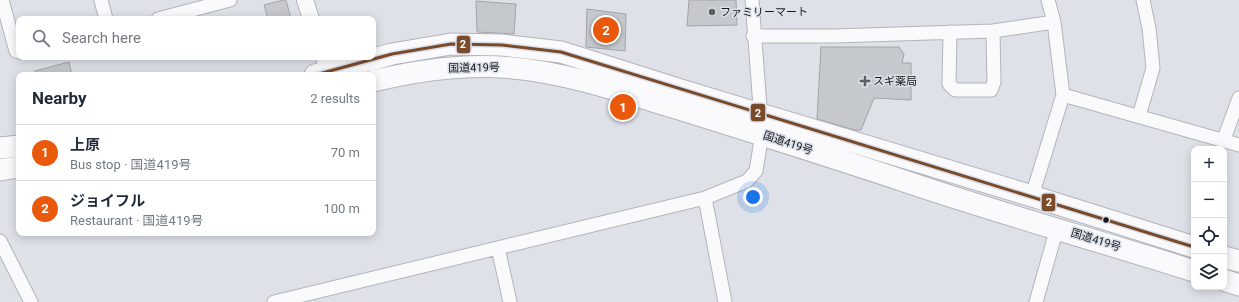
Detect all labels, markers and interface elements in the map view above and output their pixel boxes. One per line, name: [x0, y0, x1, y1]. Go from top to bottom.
place label: ファミリーマート: [720, 6, 808, 19]
marker: ファミリーマート: [707, 7, 717, 17]
pin: 2: [593, 15, 619, 45]
search box: [16, 16, 376, 60]
icon: search: [30, 27, 52, 49]
text: Search here: [62, 29, 141, 47]
line badge: 2: [456, 35, 471, 54]
text: 2: [460, 38, 466, 51]
street label: 国道419号: [448, 61, 500, 75]
place label: スギ薬局: [873, 75, 917, 88]
marker: スギ薬局: [860, 76, 870, 86]
text: Nearby: [32, 88, 87, 108]
text: 2 results: [310, 91, 360, 106]
pin: 1: [610, 92, 636, 122]
line badge: 2: [750, 103, 766, 122]
text: 2: [755, 107, 761, 120]
street label: 国道419号: [761, 129, 815, 157]
text: 上原: [70, 136, 100, 154]
text: 1: [41, 145, 49, 160]
text: 70 m: [331, 145, 360, 160]
map controls: [1191, 146, 1227, 290]
button: +: [1191, 146, 1227, 182]
text: Bus stop · 国道419号: [70, 157, 192, 172]
button: −: [1191, 182, 1227, 218]
your location: [743, 187, 763, 207]
text: ジョイフル: [70, 192, 145, 210]
line badge: 2: [1041, 193, 1056, 212]
text: 2: [1046, 196, 1052, 209]
text: 2: [41, 201, 49, 216]
text: 100 m: [323, 201, 360, 216]
text: Restaurant · 国道419号: [70, 213, 204, 228]
unlabelled marker: [1101, 215, 1111, 225]
button: locate: [1191, 218, 1227, 254]
street label: 国道419号: [1069, 226, 1123, 254]
button: layers: [1191, 254, 1227, 290]

